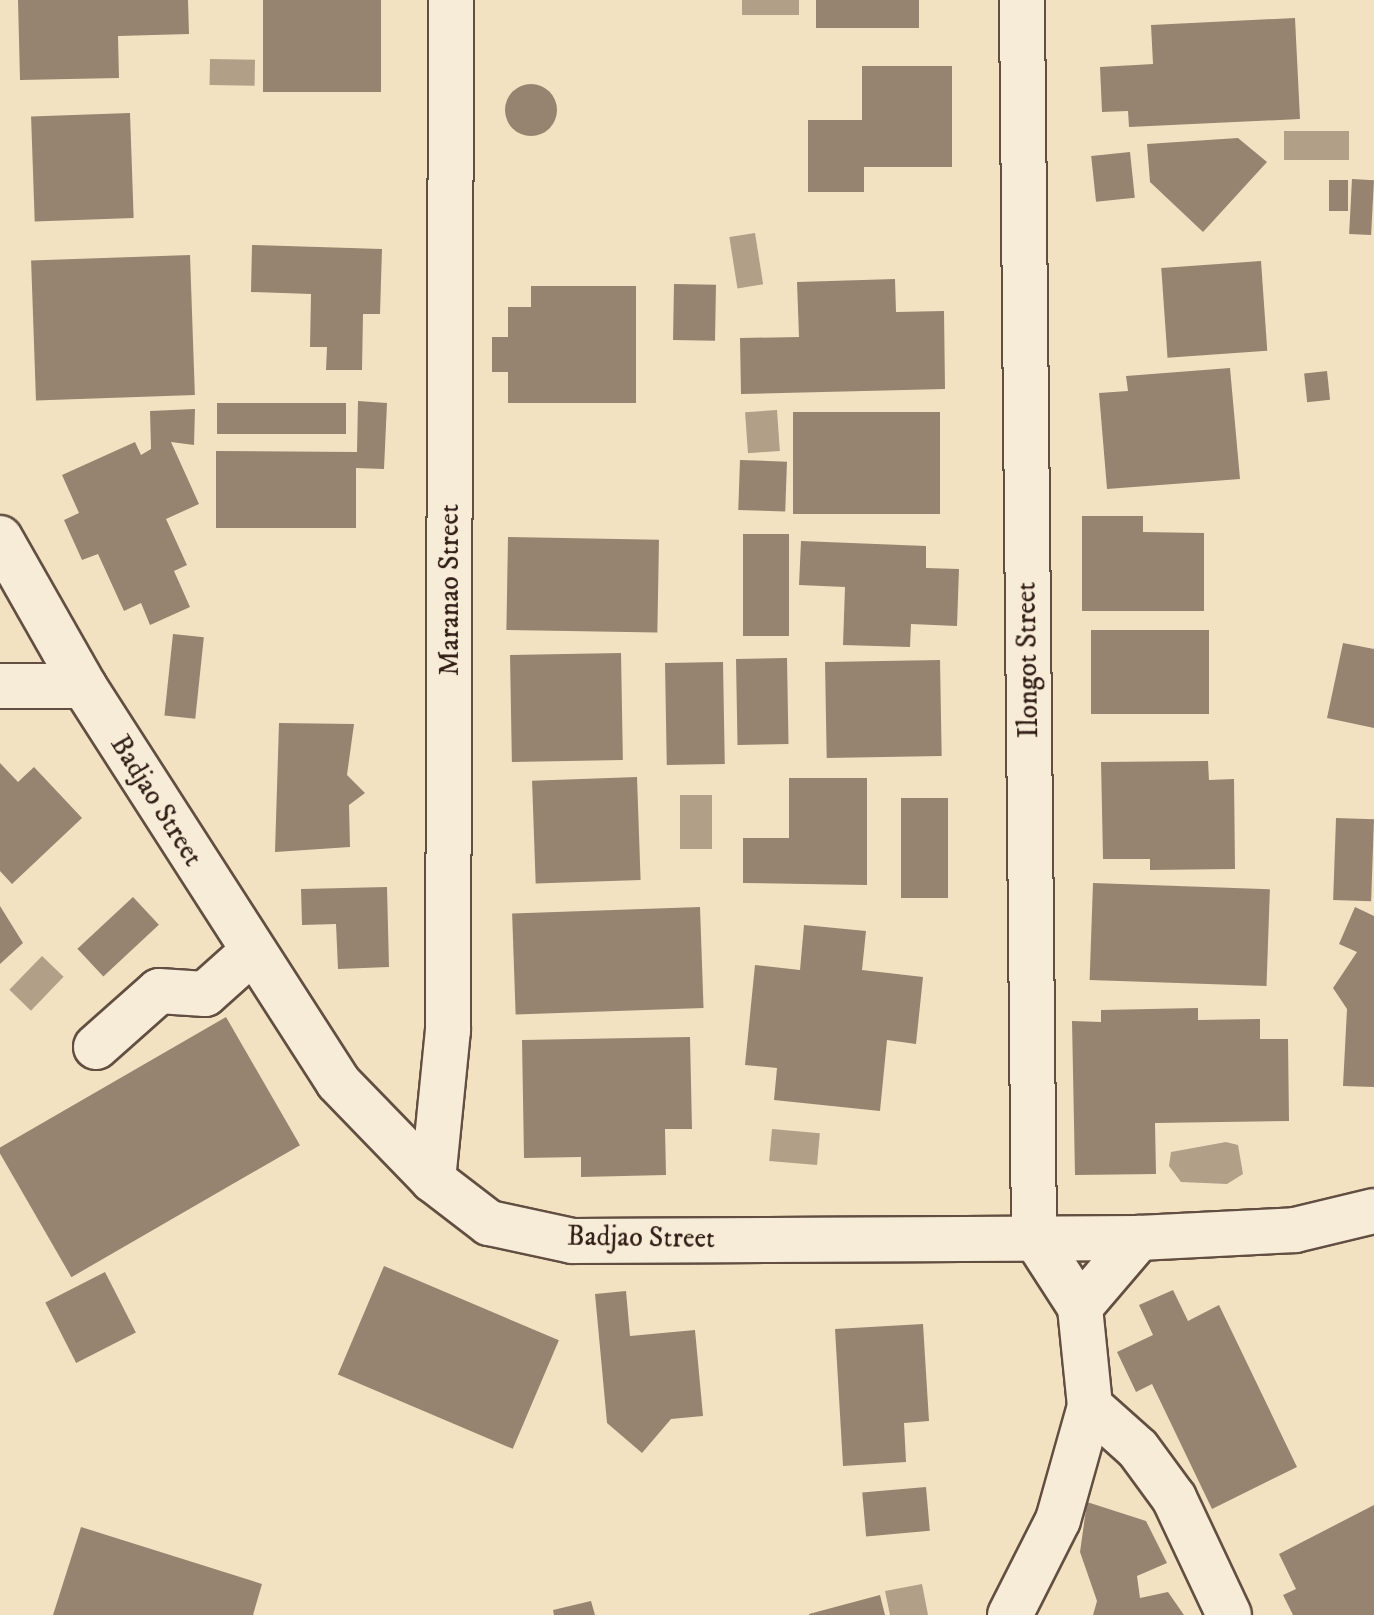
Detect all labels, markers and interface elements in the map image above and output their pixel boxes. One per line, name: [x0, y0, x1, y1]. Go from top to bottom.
street label: Maranao Street: [433, 504, 467, 676]
street label: Ilongot Street: [1010, 581, 1046, 739]
street label: Badjao Street: [103, 729, 209, 873]
street label: Badjao Street: [567, 1220, 715, 1256]

